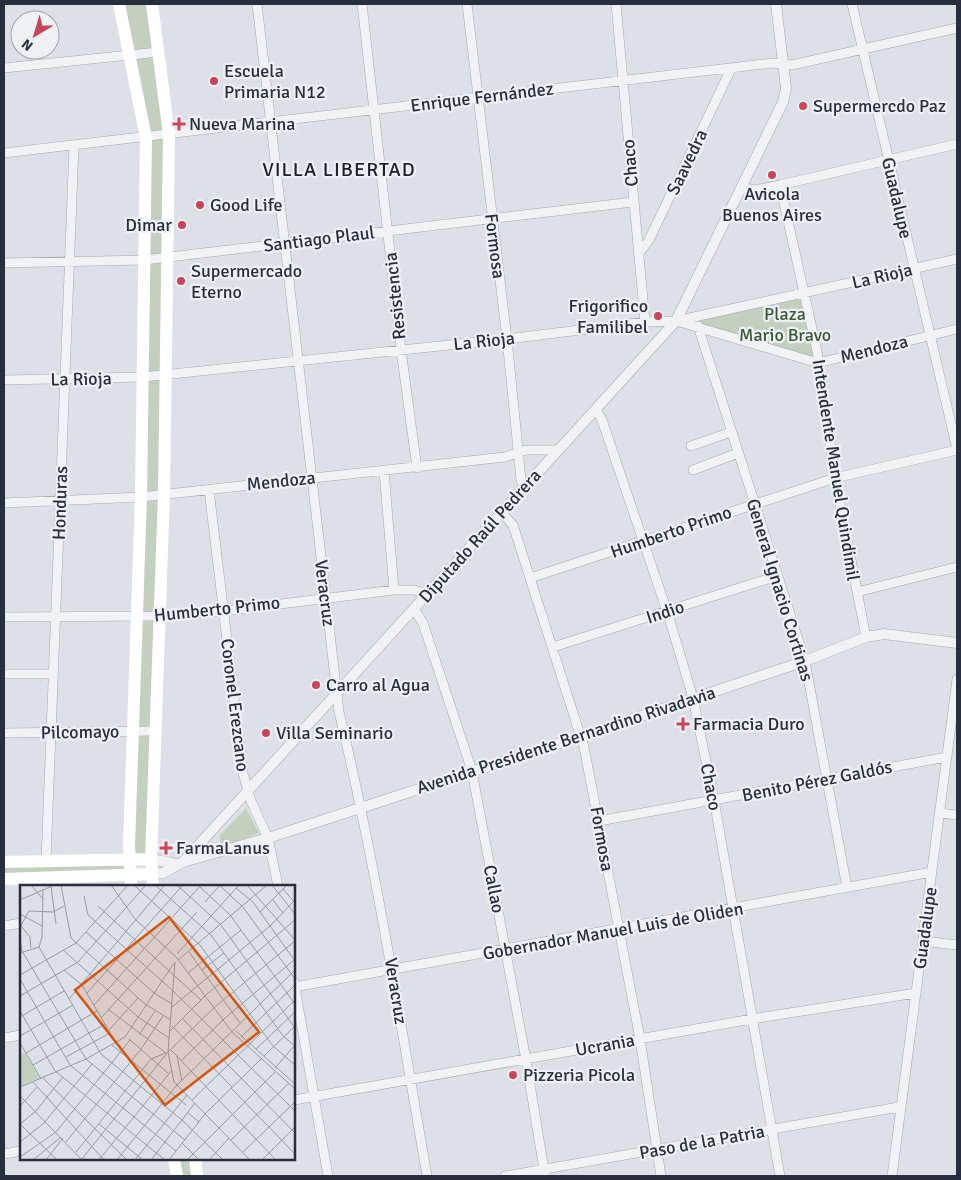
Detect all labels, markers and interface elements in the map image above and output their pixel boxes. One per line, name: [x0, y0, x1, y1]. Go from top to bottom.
north arrow: [10, 10, 60, 60]
text: N: [18, 35, 36, 55]
place label: Escuela Primaria N12: [224, 60, 326, 103]
marker: Escuela Primaria N12: [208, 75, 220, 87]
street label: Enrique Fernández: [409, 77, 555, 117]
place label: Supermercdo Paz: [813, 95, 946, 117]
marker: Supermercdo Paz: [797, 100, 809, 112]
place label: Nueva Marina: [189, 113, 296, 135]
marker: Nueva Marina: [173, 118, 185, 130]
street label: Saavedra: [662, 126, 712, 198]
street label: Chaco: [617, 138, 643, 188]
street label: Guadalupe: [877, 155, 917, 241]
district label: VILLA LIBERTAD: [262, 157, 416, 182]
marker: Avicola Buenos Aires: [766, 169, 778, 181]
place label: Avicola Buenos Aires: [722, 183, 822, 226]
place label: Good Life: [210, 194, 283, 216]
marker: Good Life: [194, 199, 206, 211]
street label: Formosa: [480, 212, 510, 280]
place label: Dimar: [125, 214, 172, 236]
marker: Dimar: [176, 219, 188, 231]
street label: Santiago Plaul: [262, 221, 376, 257]
street label: Resistencia: [379, 251, 411, 341]
street label: La Rioja: [850, 258, 914, 294]
place label: Supermercado Eterno: [191, 260, 302, 303]
marker: Supermercado Eterno: [175, 275, 187, 287]
place label: Frigorifico Familibel: [568, 295, 648, 338]
park label: Plaza Mario Bravo: [739, 303, 831, 346]
marker: Frigorifico Familibel: [652, 310, 664, 322]
street label: La Rioja: [452, 327, 516, 355]
street label: Mendoza: [838, 330, 910, 368]
street label: Intendente Manuel Quindimil: [808, 358, 864, 582]
street label: La Rioja: [50, 367, 112, 391]
street label: Honduras: [48, 465, 72, 540]
street label: Diputado Raúl Pedrera: [414, 465, 546, 607]
street label: Mendoza: [245, 466, 317, 496]
street label: General Ignacio Cortinas: [742, 496, 818, 684]
street label: Humberto Primo: [607, 501, 735, 563]
street label: Veracruz: [310, 558, 340, 628]
street label: Humberto Primo: [153, 591, 281, 627]
street label: Indio: [643, 596, 687, 628]
street label: Coronel Erezcano: [216, 637, 254, 773]
place label: Carro al Agua: [326, 674, 430, 696]
marker: Carro al Agua: [310, 679, 322, 691]
street label: Avenida Presidente Bernardino Rivadavia: [414, 681, 718, 799]
place label: Farmacia Duro: [693, 713, 805, 735]
marker: Farmacia Duro: [677, 718, 689, 730]
street label: Pilcomayo: [40, 720, 120, 744]
place label: Villa Seminario: [276, 722, 393, 744]
marker: Villa Seminario: [260, 727, 272, 739]
street label: Benito Pérez Galdós: [740, 756, 894, 806]
street label: Chaco: [696, 762, 726, 812]
street label: Formosa: [585, 805, 619, 873]
place label: FarmaLanus: [176, 837, 270, 859]
marker: FarmaLanus: [160, 842, 172, 854]
street label: Callao: [479, 863, 509, 915]
inset map: [20, 885, 295, 1160]
street label: Guadalupe: [908, 886, 942, 970]
street label: Gobernador Manuel Luis de Oliden: [481, 897, 745, 965]
street label: Veracruz: [380, 956, 412, 1026]
street label: Ucrania: [574, 1029, 636, 1061]
place label: Pizzeria Picola: [523, 1064, 635, 1086]
marker: Pizzeria Picola: [507, 1069, 519, 1081]
street label: Paso de la Patria: [638, 1120, 766, 1164]

